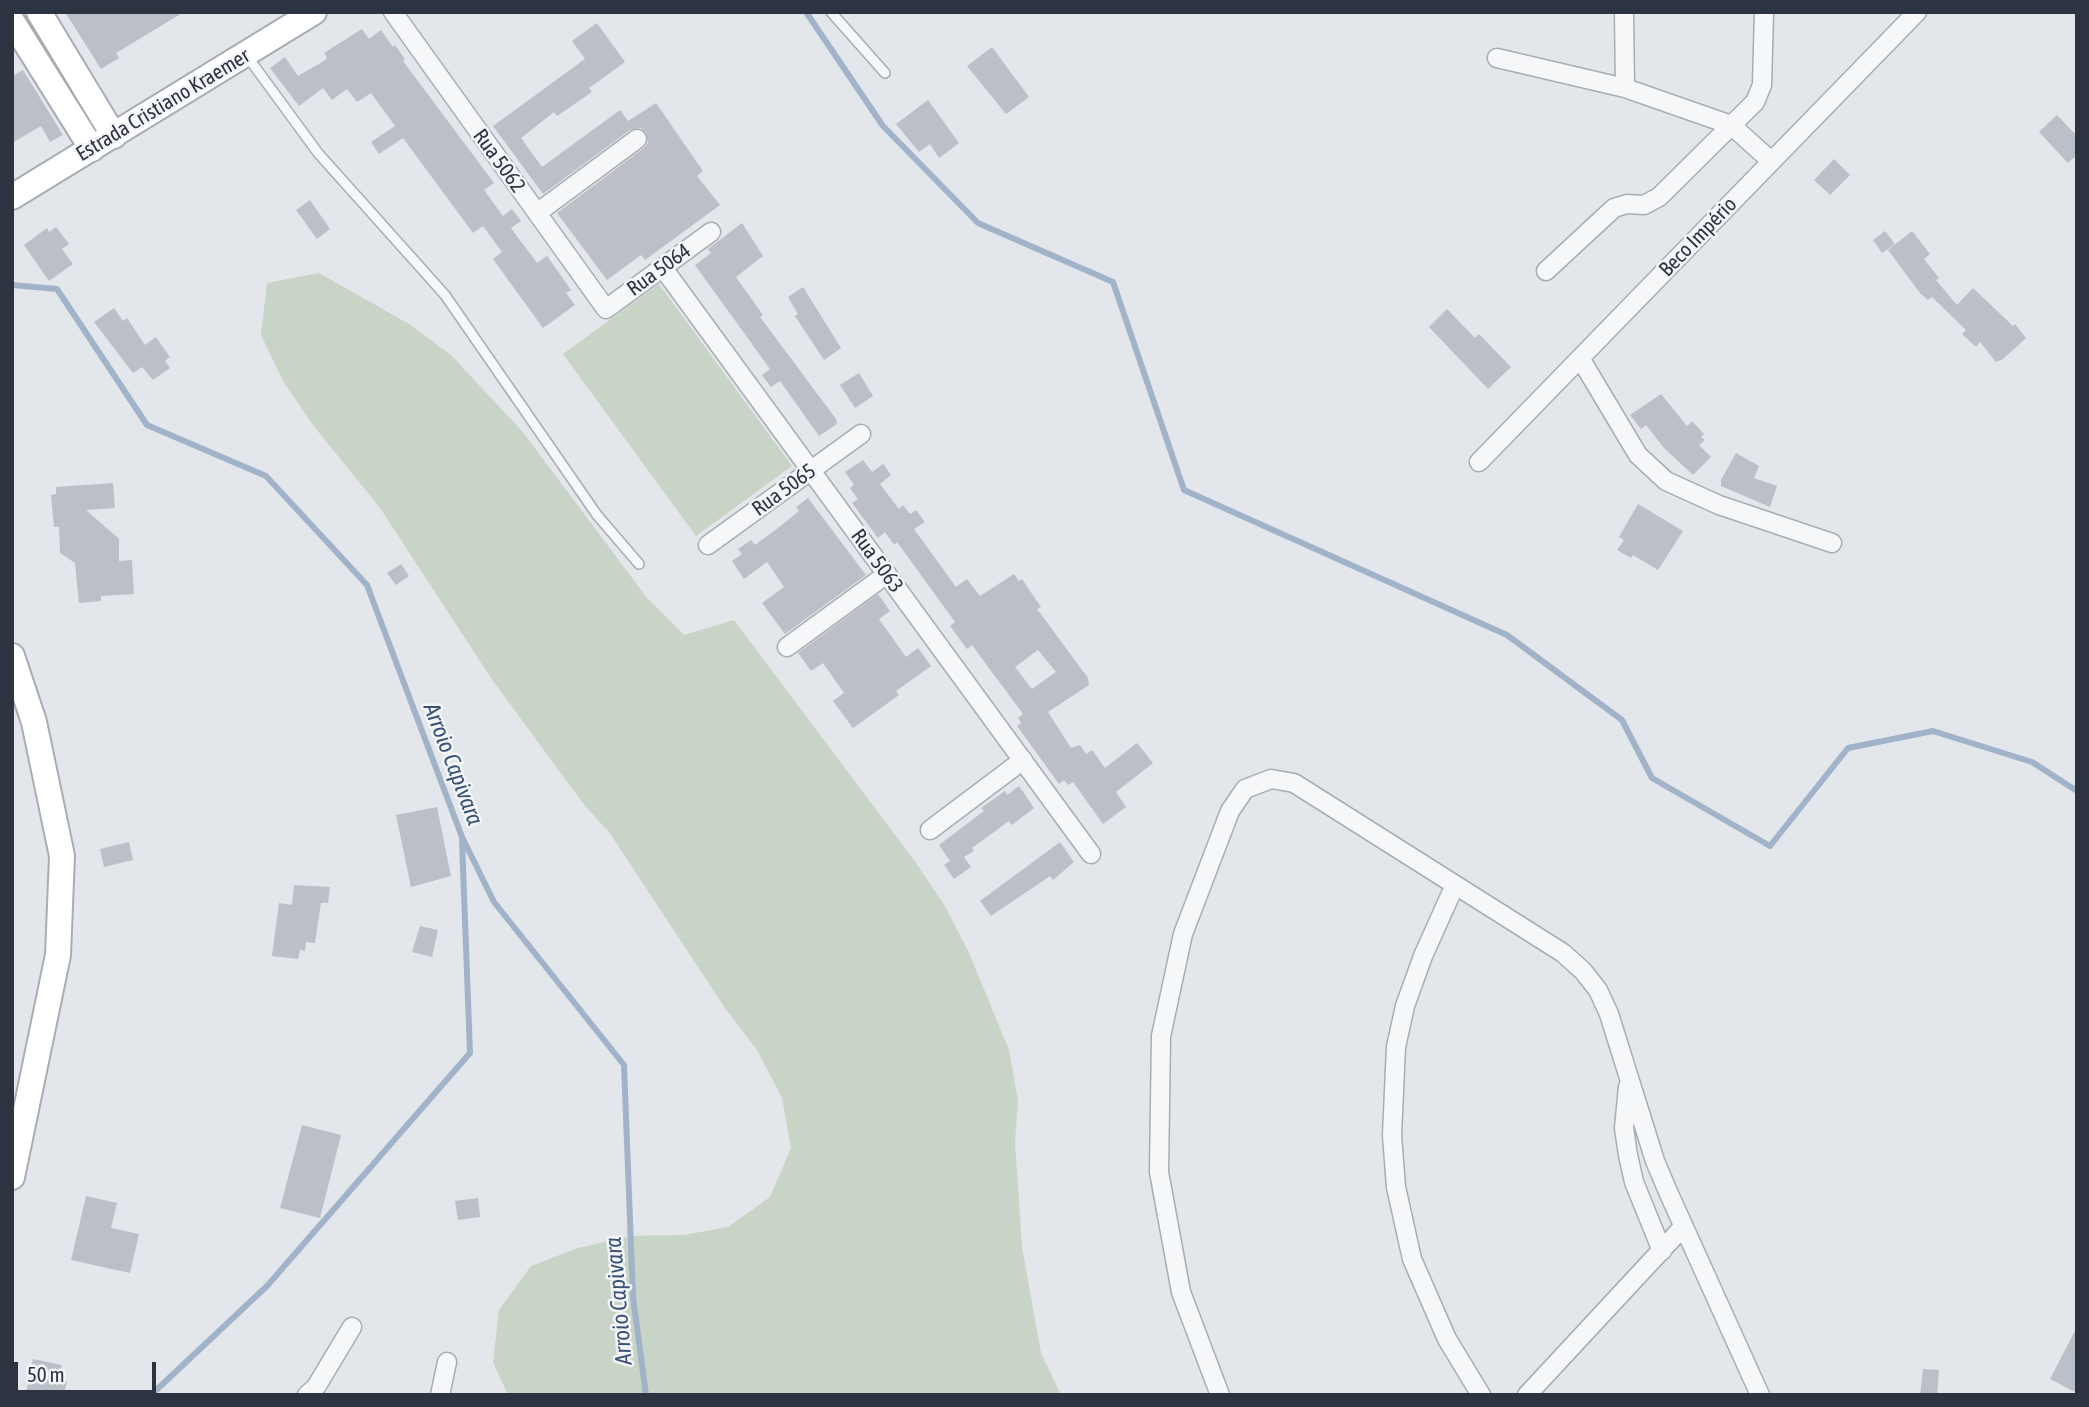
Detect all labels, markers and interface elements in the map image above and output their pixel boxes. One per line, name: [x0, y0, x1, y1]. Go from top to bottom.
street label: Estrada Cristiano Kraemer: [72, 43, 254, 167]
street label: Rua 5062: [467, 124, 531, 198]
street label: Beco Império: [1654, 192, 1742, 282]
street label: Rua 5064: [622, 238, 696, 302]
street label: Rua 5065: [747, 458, 821, 522]
street label: Rua 5063: [845, 524, 909, 598]
water label: Arroio Capivara: [417, 699, 489, 829]
water label: Arroio Capivara: [600, 1236, 638, 1366]
scale bar: [18, 1348, 159, 1392]
text: 50 m: [27, 1362, 65, 1386]

